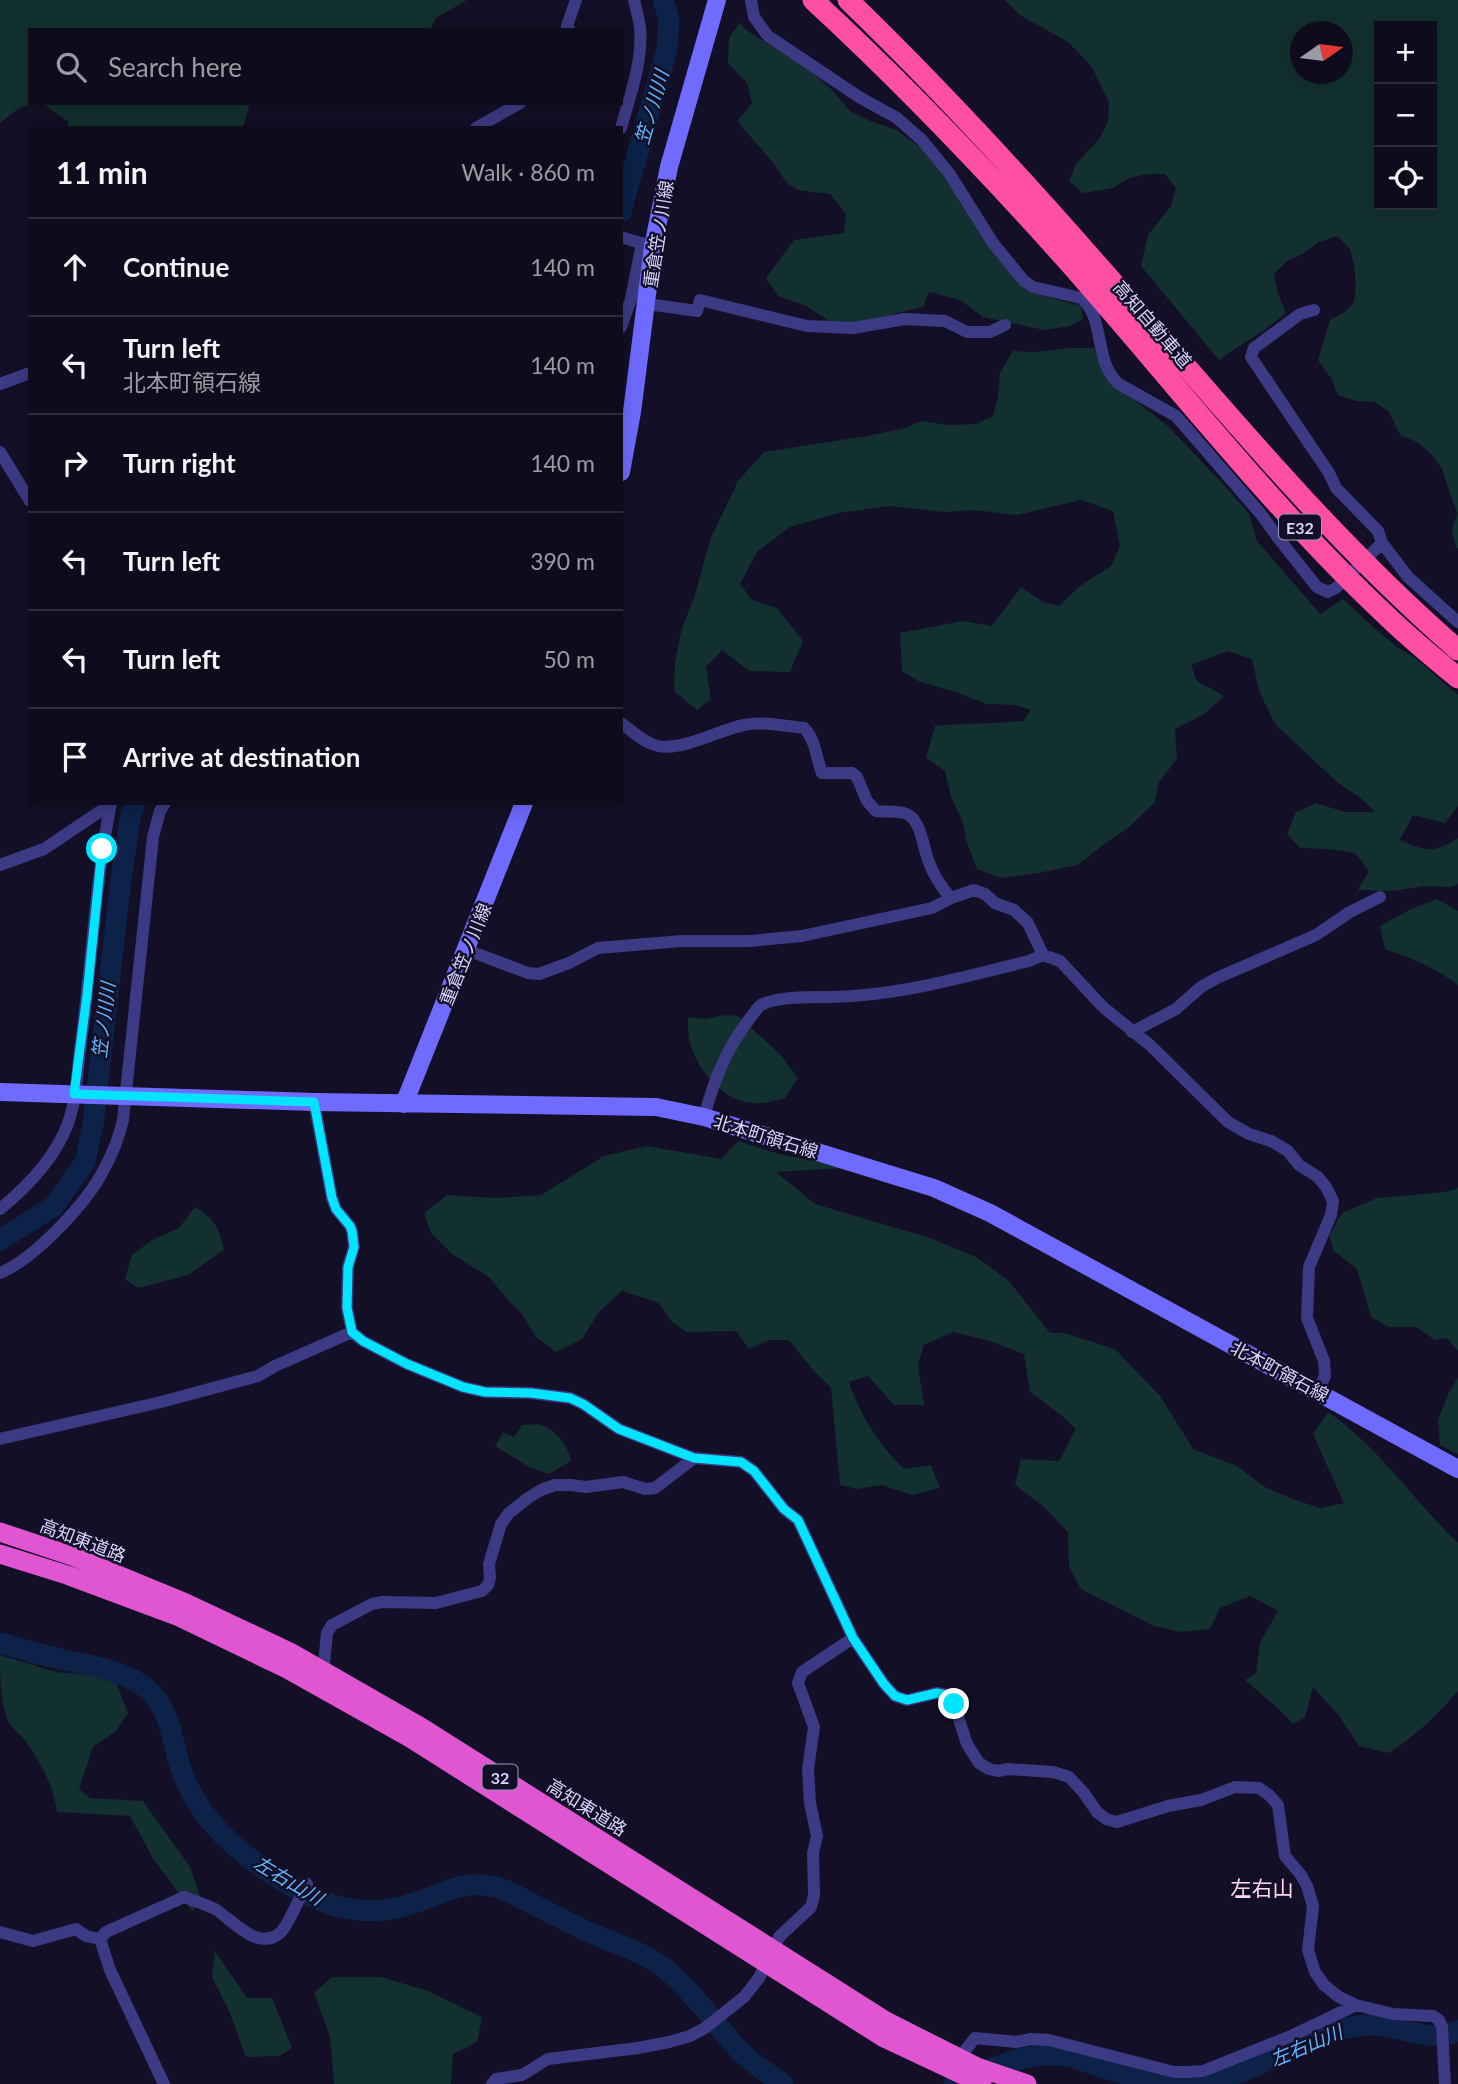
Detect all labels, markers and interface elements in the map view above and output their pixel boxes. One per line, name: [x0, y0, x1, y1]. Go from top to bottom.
north arrow: [1290, 21, 1353, 84]
map controls: [1374, 21, 1437, 210]
button: +: [1374, 21, 1437, 84]
search box: [28, 28, 623, 105]
icon: search: [52, 48, 90, 86]
text: Search here: [108, 51, 242, 83]
water label: 笠ノ川川: [629, 65, 673, 147]
button: −: [1374, 84, 1437, 147]
button: locate: [1374, 147, 1437, 210]
text: 11 min: [56, 154, 148, 190]
text: Walk · 860 m: [461, 158, 595, 186]
street label: 重倉笠ノ川線: [639, 179, 677, 289]
icon: ahead: [56, 248, 94, 286]
text: Continue: [123, 251, 229, 283]
text: 140 m: [530, 253, 595, 281]
street label: 高知自動車道: [1109, 276, 1197, 372]
text: Turn left: [123, 332, 220, 364]
icon: left: [56, 346, 94, 384]
text: 140 m: [530, 351, 595, 379]
text: 北本町領石線: [123, 368, 261, 396]
icon: right: [56, 444, 94, 482]
text: Turn right: [123, 447, 236, 479]
text: 140 m: [530, 449, 595, 477]
road number: E32: [1279, 514, 1321, 540]
icon: left: [56, 542, 94, 580]
text: Turn left: [123, 545, 220, 577]
text: 390 m: [530, 547, 595, 575]
icon: left: [56, 640, 94, 678]
text: Turn left: [123, 643, 220, 675]
text: 50 m: [544, 645, 595, 673]
icon: arrive: [56, 738, 94, 776]
text: Arrive at destination: [123, 741, 360, 773]
route start: [86, 833, 117, 864]
street label: 重倉笠ノ川線: [435, 900, 495, 1008]
water label: 笠ノ川川: [87, 979, 119, 1059]
street label: 北本町領石線: [711, 1110, 821, 1162]
street label: 北本町領石線: [1227, 1336, 1333, 1406]
street label: 高知東道路: [37, 1514, 129, 1566]
route end: [938, 1688, 969, 1719]
road number: 32: [482, 1764, 518, 1790]
street label: 高知東道路: [543, 1774, 631, 1840]
water label: 左右山川: [250, 1851, 329, 1910]
district label: 左右山: [1231, 1875, 1294, 1900]
water label: 左右山川: [1267, 2019, 1347, 2070]

